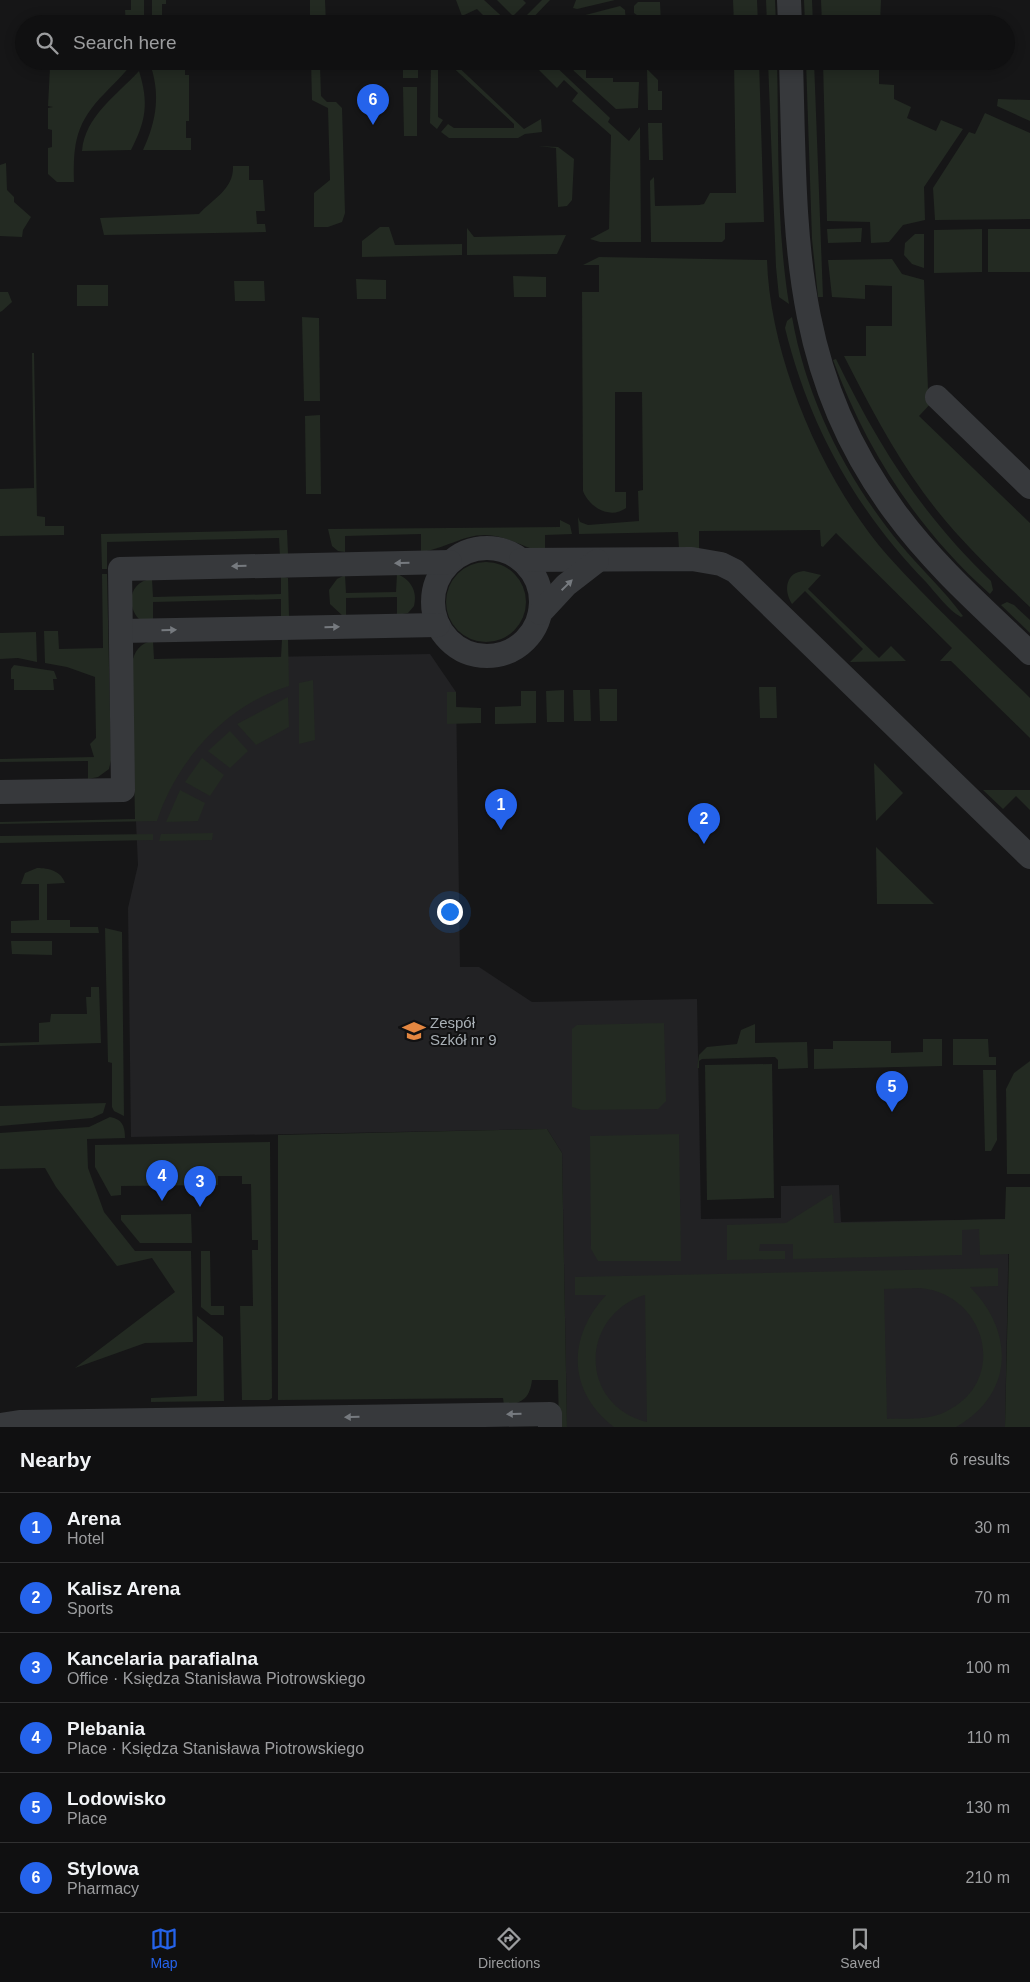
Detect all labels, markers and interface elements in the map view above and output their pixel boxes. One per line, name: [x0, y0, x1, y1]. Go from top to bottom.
search box: [15, 15, 1015, 70]
icon: search: [33, 29, 61, 57]
text: Search here: [73, 32, 177, 53]
pin: 6: [357, 84, 389, 125]
one-way arrow: [393, 559, 409, 567]
one-way arrow: [231, 563, 247, 571]
one-way arrow: [560, 579, 572, 591]
one-way arrow: [324, 623, 340, 631]
one-way arrow: [162, 626, 178, 634]
pin: 1: [485, 789, 517, 830]
pin: 2: [688, 803, 720, 844]
your location: [437, 899, 463, 925]
place label: Zespół Szkół nr 9: [430, 1014, 497, 1048]
school or university icon: Zespół Szkół nr 9: [401, 1018, 427, 1044]
pin: 5: [876, 1071, 908, 1112]
pin: 4: [146, 1160, 178, 1201]
pin: 3: [184, 1166, 216, 1207]
one-way arrow: [506, 1411, 522, 1419]
one-way arrow: [343, 1413, 359, 1421]
text: Nearby: [20, 1448, 91, 1471]
text: 6 results: [950, 1451, 1010, 1468]
text: Arena: [67, 1508, 121, 1529]
text: 1: [32, 1519, 40, 1536]
text: 30 m: [974, 1519, 1010, 1536]
text: Hotel: [67, 1530, 104, 1547]
text: Kalisz Arena: [67, 1578, 180, 1599]
text: 2: [32, 1589, 40, 1606]
text: 70 m: [974, 1589, 1010, 1606]
text: Sports: [67, 1600, 113, 1617]
text: Kancelaria parafialna: [67, 1648, 258, 1669]
text: 3: [32, 1659, 40, 1676]
text: 100 m: [966, 1659, 1010, 1676]
text: Office · Księdza Stanisława Piotrowskiego: [67, 1670, 366, 1687]
text: Plebania: [67, 1718, 145, 1739]
text: 4: [32, 1729, 40, 1746]
text: 110 m: [967, 1729, 1010, 1746]
text: Place · Księdza Stanisława Piotrowskiego: [67, 1740, 364, 1757]
text: Lodowisko: [67, 1788, 166, 1809]
text: 5: [32, 1799, 40, 1816]
text: 130 m: [966, 1799, 1010, 1816]
text: Place: [67, 1810, 107, 1827]
text: Stylowa: [67, 1858, 139, 1879]
text: 6: [32, 1869, 40, 1886]
text: 210 m: [966, 1869, 1010, 1886]
text: Pharmacy: [67, 1880, 139, 1897]
tab: Map: [150, 1925, 178, 1971]
tab: Directions: [478, 1925, 540, 1971]
tab: Saved: [840, 1925, 880, 1971]

